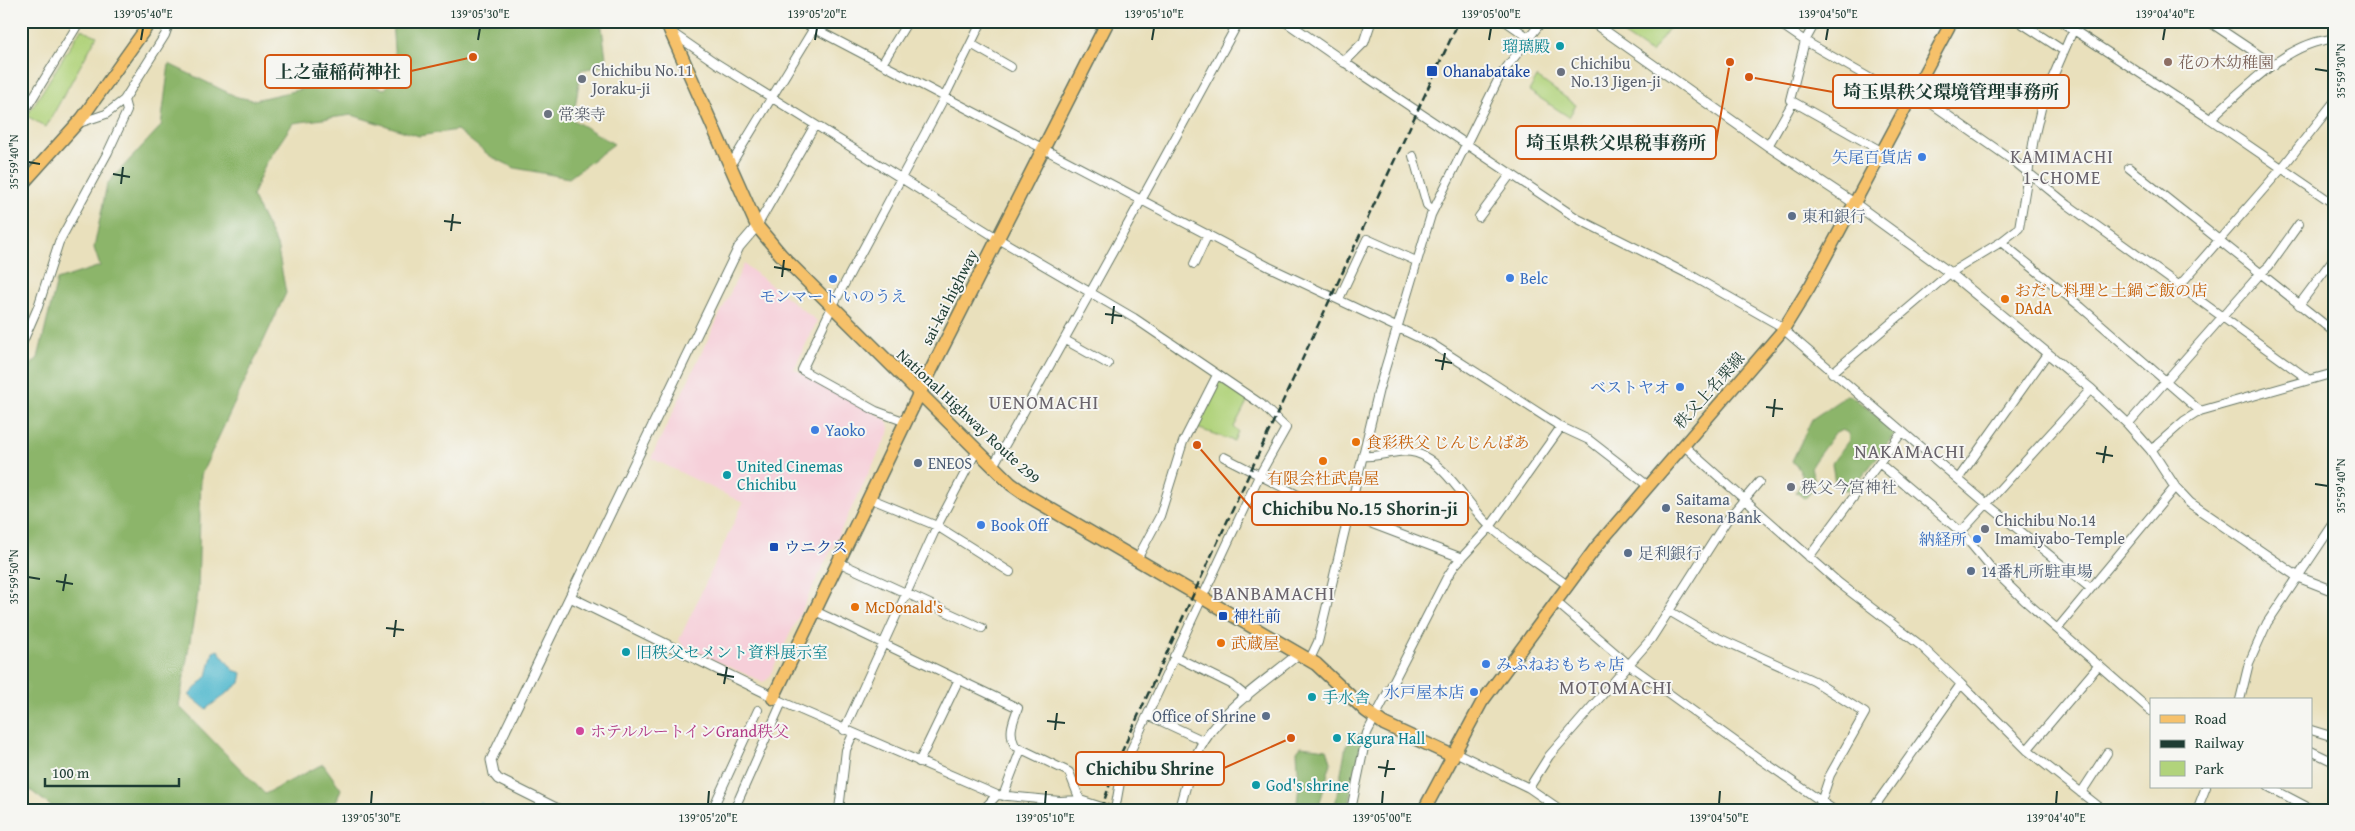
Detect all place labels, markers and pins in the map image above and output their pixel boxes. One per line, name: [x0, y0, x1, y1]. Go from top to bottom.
place label: 瑠璃殿: [1502, 34, 1550, 58]
marker: 瑠璃殿: [1554, 40, 1566, 52]
place label: 花の木幼稚園: [2178, 50, 2274, 74]
place label: Chichibu No.13 Jigen-ji: [1571, 51, 1661, 93]
callout: 上之壷稲荷神社: [265, 55, 411, 88]
marker: 花の木幼稚園: [2162, 56, 2174, 68]
place label: Chichibu No.11 Joraku-ji: [590, 58, 693, 100]
place label: Ohanabatake: [1443, 59, 1530, 83]
marker: Ohanabatake: [1425, 64, 1439, 78]
marker: Chichibu No.13 Jigen-ji: [1555, 66, 1567, 78]
marker: Chichibu No.11 Joraku-ji: [576, 73, 588, 85]
callout: 埼玉県秩父環境管理事務所: [1833, 75, 2069, 108]
place label: 常楽寺: [558, 102, 606, 126]
marker: 常楽寺: [542, 108, 554, 120]
callout: 埼玉県秩父県税事務所: [1516, 126, 1716, 159]
place label: 矢尾百貨店: [1832, 145, 1912, 169]
marker: 矢尾百貨店: [1916, 151, 1928, 163]
place label: 東和銀行: [1802, 204, 1866, 228]
marker: 東和銀行: [1786, 210, 1798, 222]
place label: Belc: [1520, 266, 1548, 290]
marker: Belc: [1504, 272, 1516, 284]
marker: モンマート いのうえ: [827, 273, 839, 285]
place label: おだし料理と土鍋ご飯の店 DAdA: [2015, 278, 2207, 320]
place label: モンマート いのうえ: [759, 284, 907, 308]
marker: おだし料理と土鍋ご飯の店 DAdA: [1999, 293, 2011, 305]
place label: ベストヤオ: [1590, 375, 1670, 399]
marker: ベストヤオ: [1674, 381, 1686, 393]
place label: Yaoko: [825, 418, 865, 442]
marker: Yaoko: [809, 424, 821, 436]
place label: 食彩秩父 じんじんばあ: [1366, 430, 1530, 454]
marker: 食彩秩父 じんじんばあ: [1350, 436, 1362, 448]
place label: ENEOS: [928, 451, 972, 475]
place label: United Cinemas Chichibu: [737, 454, 843, 496]
marker: 有限会社武島屋: [1317, 455, 1329, 467]
marker: ENEOS: [912, 457, 924, 469]
place label: 有限会社武島屋: [1267, 466, 1379, 490]
marker: United Cinemas Chichibu: [721, 469, 733, 481]
place label: 秩父今宮神社: [1801, 475, 1897, 499]
marker: 秩父今宮神社: [1785, 481, 1797, 493]
place label: Saitama Resona Bank: [1676, 487, 1762, 529]
callout: Chichibu No.15 Shorin-ji: [1252, 492, 1468, 525]
marker: Saitama Resona Bank: [1660, 502, 1672, 514]
place label: Chichibu No.14 Imamiyabo-Temple: [1995, 508, 2125, 550]
place label: Book Off: [991, 513, 1050, 537]
marker: Book Off: [975, 519, 987, 531]
marker: Chichibu No.14 Imamiyabo-Temple: [1979, 523, 1991, 535]
place label: 納経所: [1919, 527, 1967, 551]
marker: 納経所: [1971, 533, 1983, 545]
place label: ウニクス: [784, 535, 848, 559]
marker: ウニクス: [768, 541, 780, 553]
place label: 足利銀行: [1638, 541, 1702, 565]
marker: 足利銀行: [1622, 547, 1634, 559]
place label: 14番札所駐車場: [1981, 559, 2092, 583]
marker: 14番札所駐車場: [1965, 565, 1977, 577]
place label: McDonald's: [865, 595, 943, 619]
marker: McDonald's: [849, 601, 861, 613]
place label: 神社前: [1233, 604, 1281, 628]
marker: 神社前: [1217, 610, 1229, 622]
place label: 武蔵屋: [1231, 631, 1279, 655]
marker: 武蔵屋: [1215, 637, 1227, 649]
place label: 旧秩父セメント資料展示室: [636, 640, 828, 664]
marker: 旧秩父セメント資料展示室: [620, 646, 632, 658]
place label: みふねおもちゃ店: [1496, 652, 1624, 676]
marker: みふねおもちゃ店: [1480, 658, 1492, 670]
place label: 水戸屋本店: [1384, 680, 1464, 704]
place label: 手水舎: [1322, 685, 1370, 709]
marker: 水戸屋本店: [1468, 686, 1480, 698]
marker: 手水舎: [1306, 691, 1318, 703]
place label: Office of Shrine: [1152, 704, 1256, 728]
marker: Office of Shrine: [1260, 710, 1272, 722]
place label: ホテルルートインGrand秩父: [590, 719, 789, 743]
marker: ホテルルートインGrand秩父: [574, 725, 586, 737]
place label: Kagura Hall: [1347, 726, 1426, 750]
marker: Kagura Hall: [1331, 732, 1343, 744]
callout: Chichibu Shrine: [1076, 752, 1224, 785]
place label: God's shrine: [1266, 773, 1349, 797]
marker: God's shrine: [1250, 779, 1262, 791]

